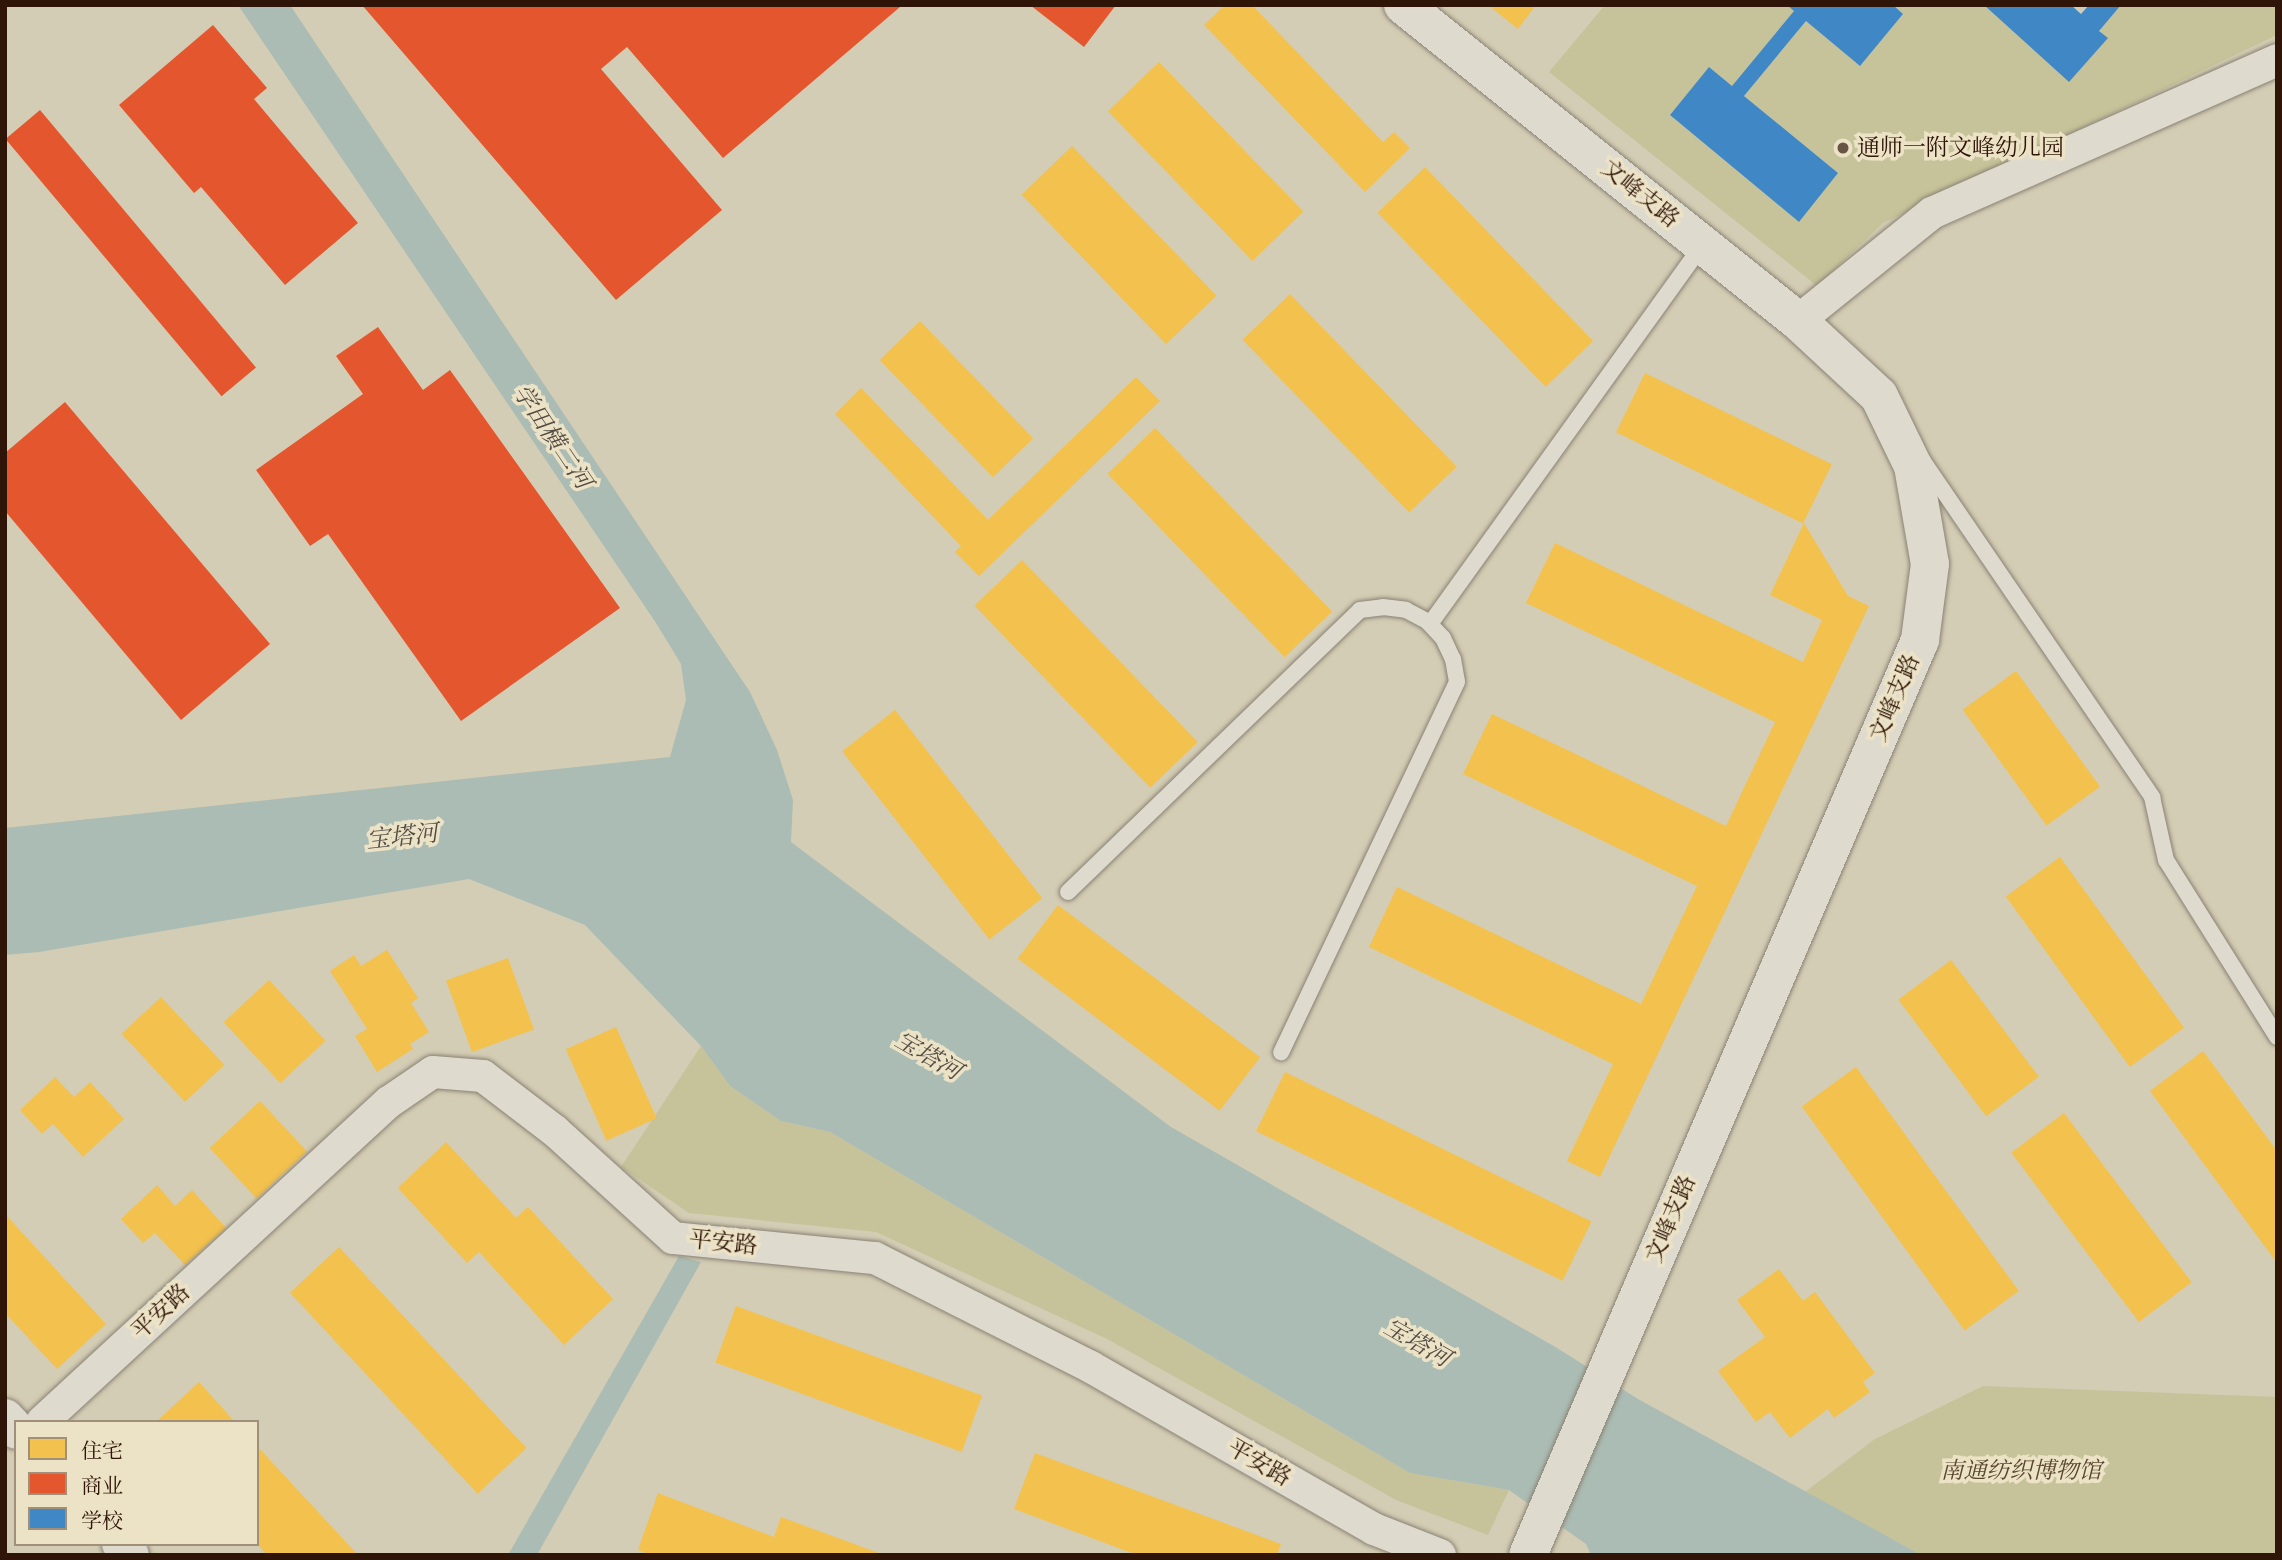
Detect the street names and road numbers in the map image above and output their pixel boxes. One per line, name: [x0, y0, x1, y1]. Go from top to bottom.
street label: 文峰支路: [1596, 154, 1684, 234]
street label: 文峰支路: [1864, 650, 1926, 746]
street label: 文峰支路: [1640, 1171, 1702, 1267]
street label: 平安路: [687, 1226, 759, 1260]
street label: 平安路: [126, 1278, 196, 1346]
street label: 平安路: [1222, 1434, 1296, 1492]

